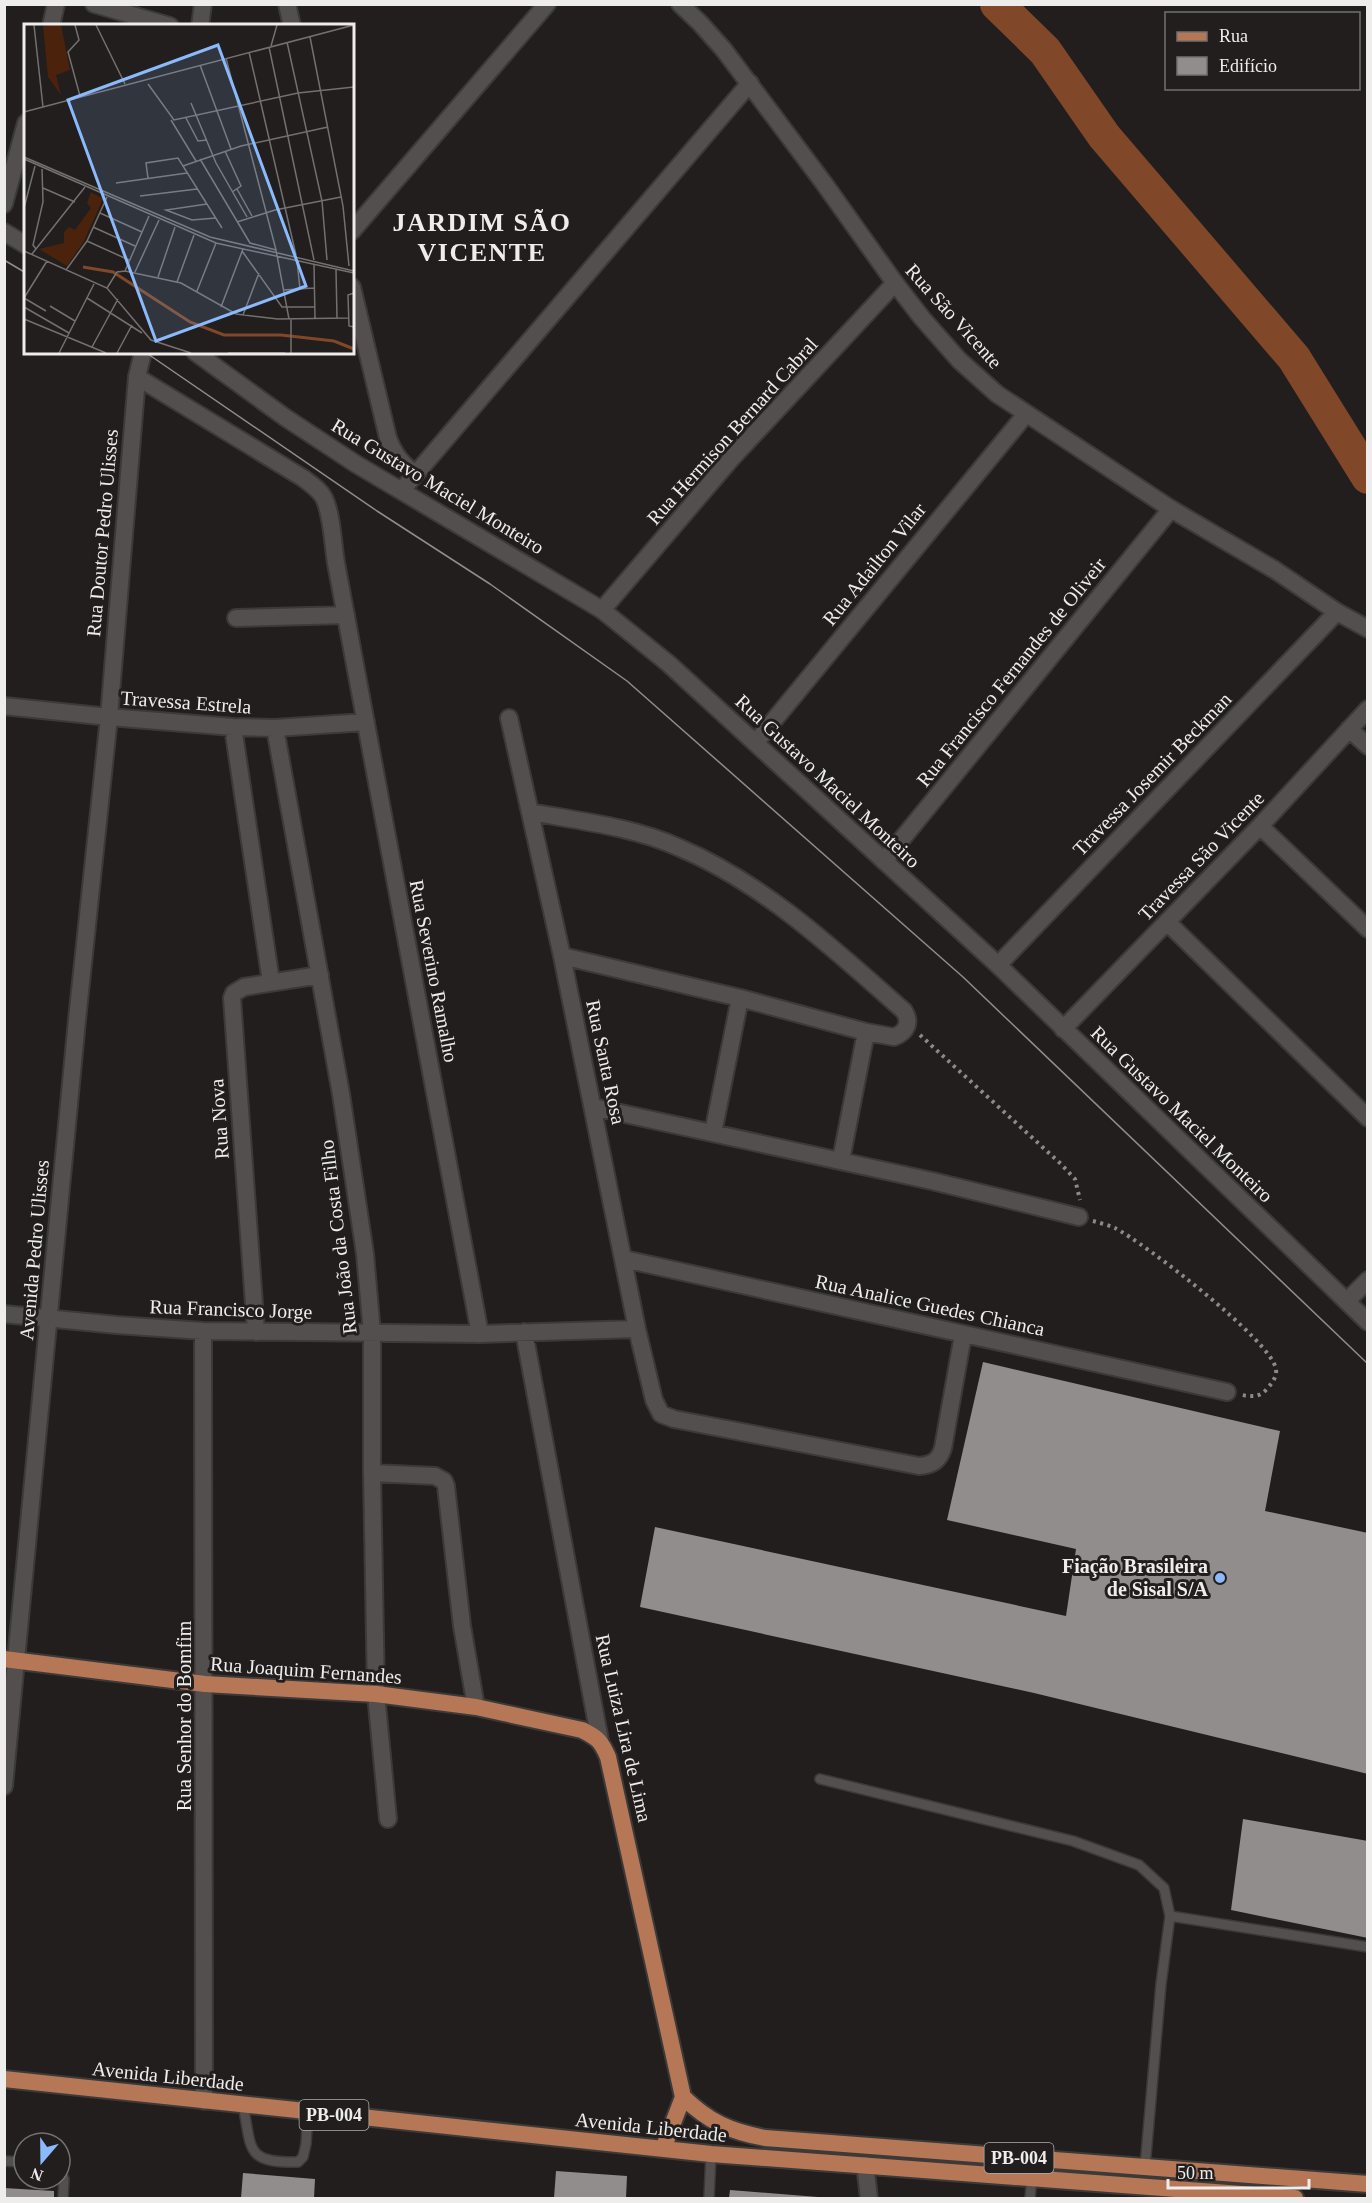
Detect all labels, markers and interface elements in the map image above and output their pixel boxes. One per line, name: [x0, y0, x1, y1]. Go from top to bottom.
legend: [1165, 12, 1360, 90]
inset map: [24, 24, 354, 354]
text: Rua: [1219, 26, 1248, 46]
text: Edifício: [1219, 56, 1277, 76]
district label: JARDIM SÃO VICENTE: [393, 208, 571, 267]
street label: Rua São Vicente: [901, 259, 1007, 373]
street label: Rua Hermison Bernard Cabral: [642, 333, 822, 529]
street label: Rua Gustavo Maciel Monteiro: [328, 414, 548, 558]
street label: Rua Doutor Pedro Ulisses: [82, 428, 122, 638]
street label: Rua Adailton Vilar: [818, 498, 930, 629]
street label: Rua Francisco Fernandes de Oliveir: [912, 553, 1110, 791]
street label: Travessa Estrela: [120, 686, 252, 718]
street label: Travessa Josemir Beckman: [1068, 688, 1236, 860]
street label: Rua Gustavo Maciel Monteiro: [731, 690, 925, 872]
street label: Travessa São Vicente: [1134, 787, 1268, 925]
street label: Rua Severino Ramalho: [406, 878, 462, 1064]
street label: Rua Santa Rosa: [582, 998, 630, 1126]
street label: Rua Gustavo Maciel Monteiro: [1087, 1021, 1277, 1207]
street label: Rua Nova: [205, 1078, 233, 1160]
street label: Rua João da Costa Filho: [315, 1139, 361, 1335]
street label: Avenida Pedro Ulisses: [15, 1159, 53, 1341]
street label: Rua Analice Guedes Chianca: [813, 1270, 1047, 1340]
street label: Rua Francisco Jorge: [149, 1295, 313, 1324]
place label: Fiação Brasileira de Sisal S/A: [1062, 1555, 1209, 1600]
marker: Fiação Brasileira de Sisal S/A: [1213, 1571, 1227, 1585]
street label: Rua Senhor do Bomfim: [173, 1620, 195, 1811]
street label: Rua Luiza Lira de Lima: [592, 1632, 656, 1824]
street label: Rua Joaquim Fernandes: [209, 1652, 403, 1689]
street label: Avenida Liberdade: [91, 2057, 245, 2095]
road number: PB-004: [300, 2100, 368, 2130]
street label: Avenida Liberdade: [574, 2108, 728, 2146]
north arrow: [12, 2131, 72, 2191]
road number: PB-004: [984, 2143, 1054, 2173]
scale bar: [1168, 2152, 1309, 2190]
text: 50 m: [1177, 2163, 1214, 2183]
text: N: [28, 2165, 45, 2185]

